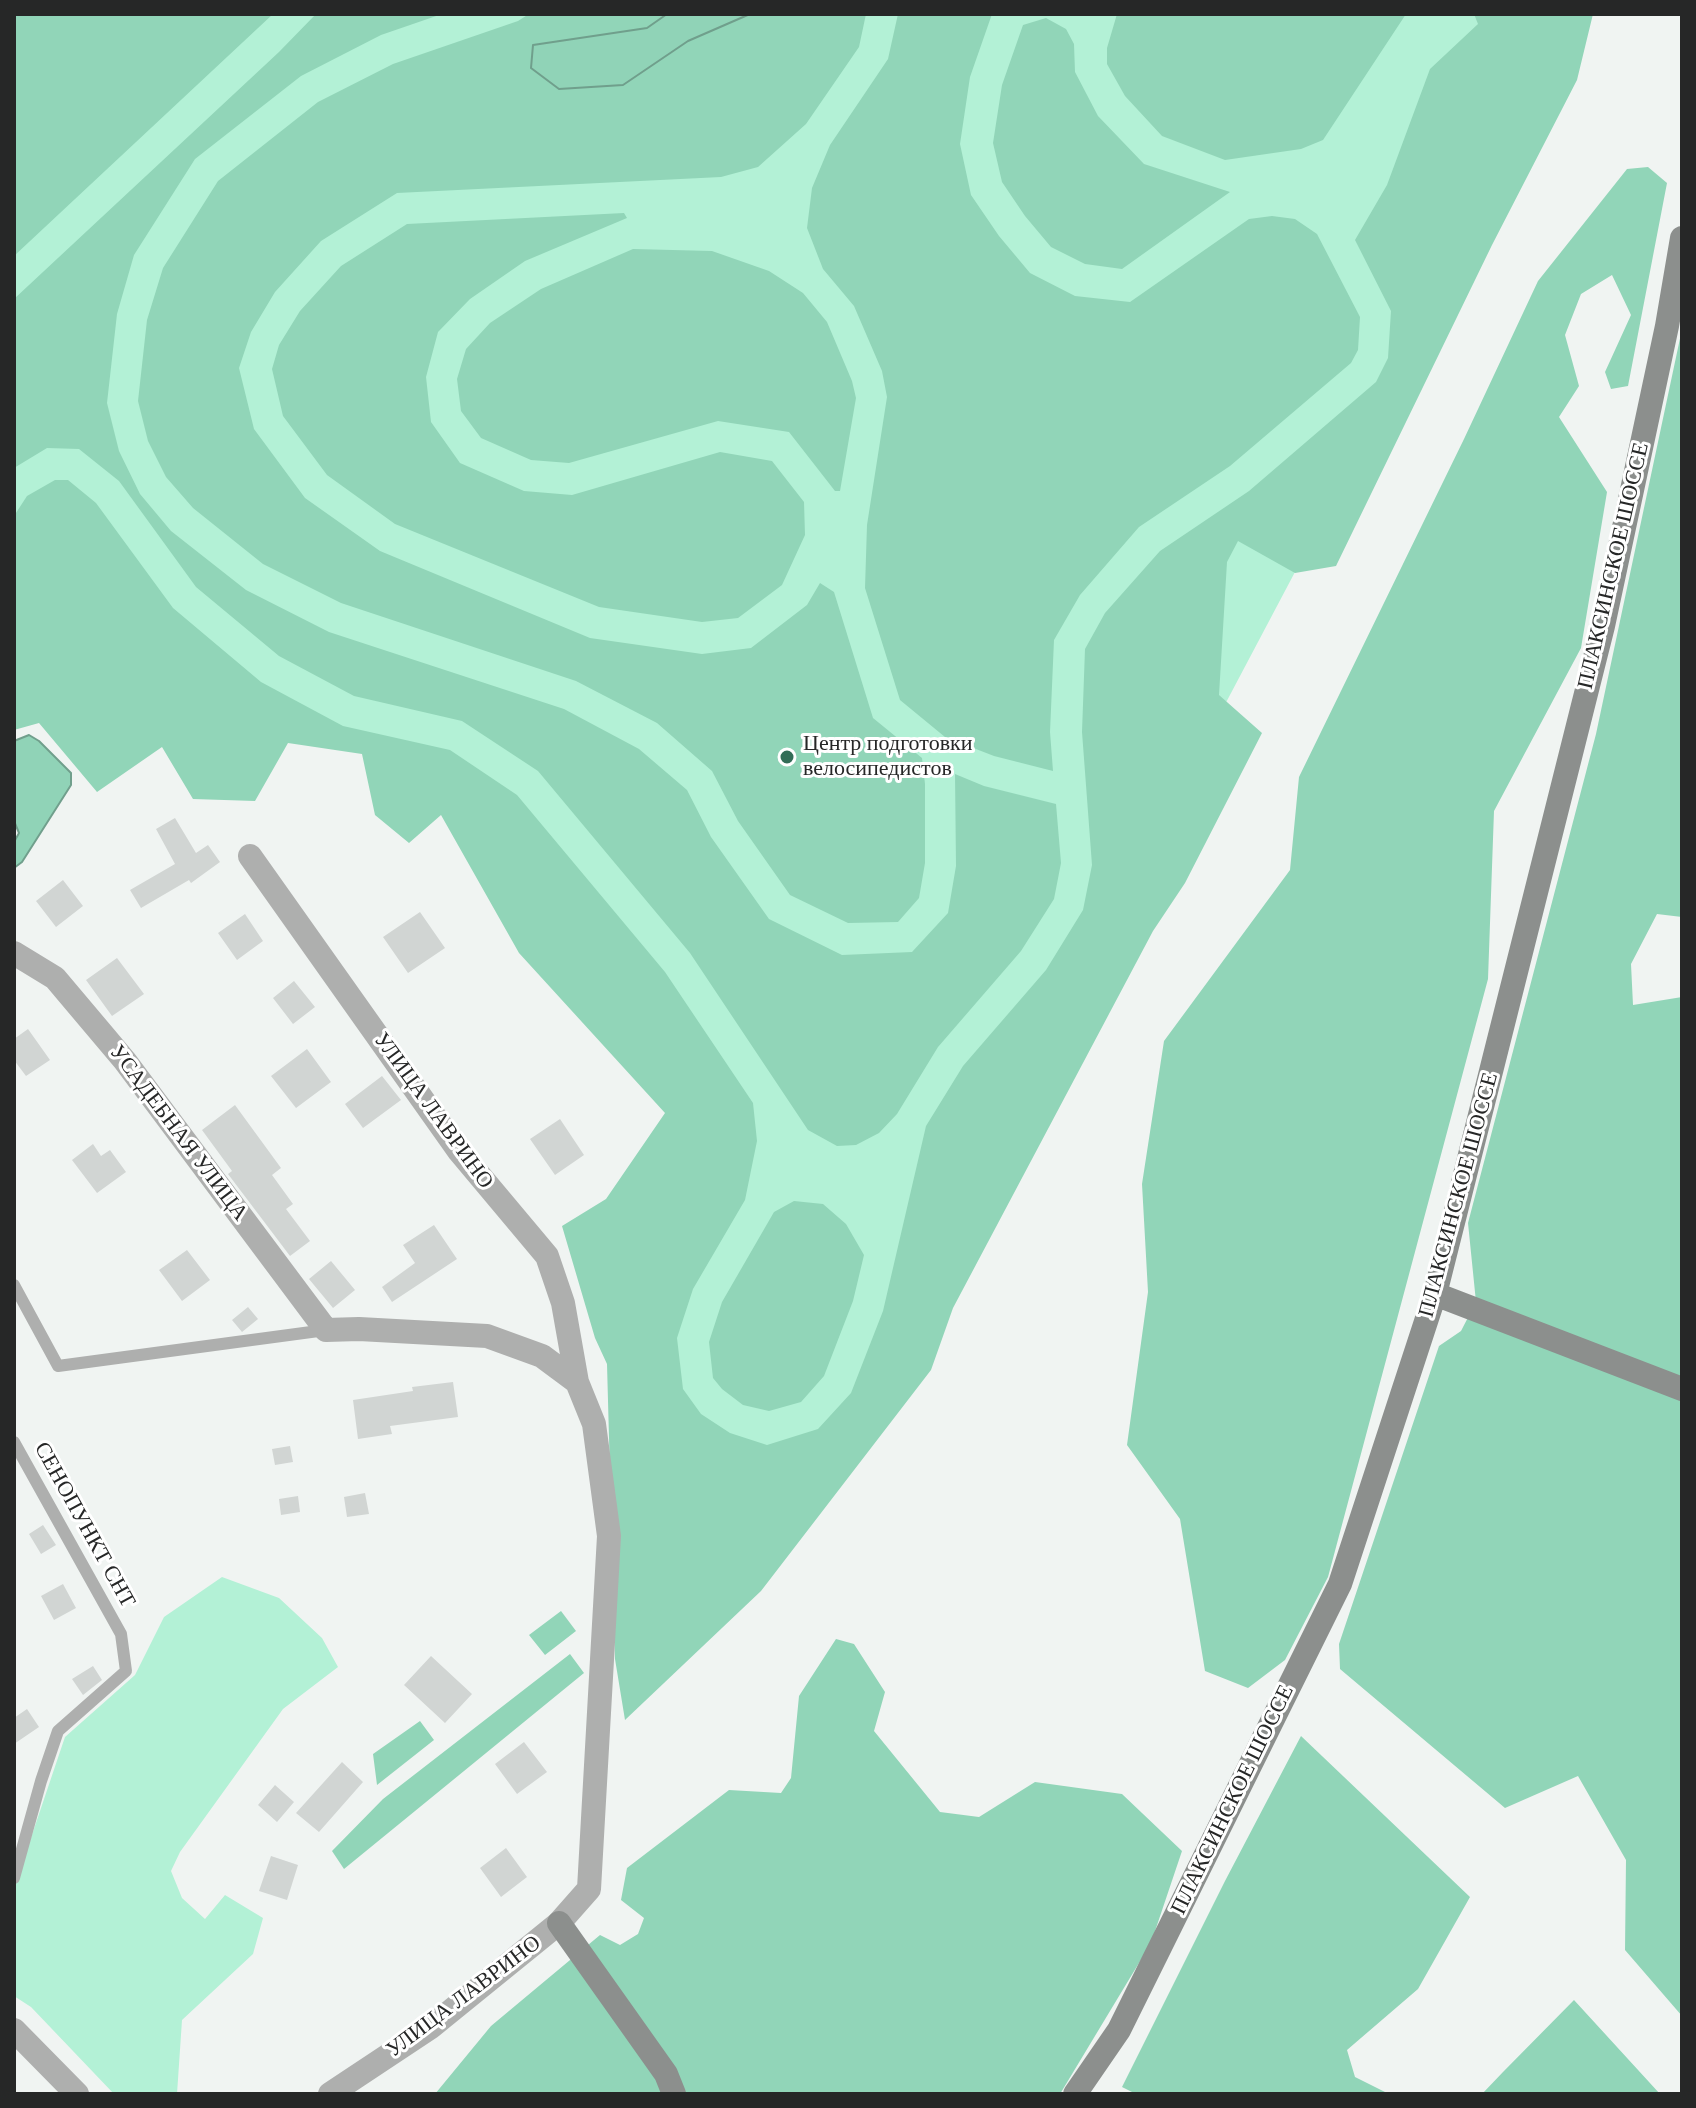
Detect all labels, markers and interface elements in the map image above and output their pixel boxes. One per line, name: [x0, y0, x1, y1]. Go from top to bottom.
street label: ПЛАКСИНСКОЕ ШОССЕ: [1573, 440, 1655, 692]
place label: Центр подготовки велосипедистов: [803, 731, 973, 782]
marker: Центр подготовки велосипедистов: [778, 748, 796, 766]
street label: УЛИЦА ЛАВРИНО: [367, 1028, 499, 1194]
street label: УСАДЕБНАЯ УЛИЦА: [103, 1040, 253, 1226]
street label: ПЛАКСИНСКОЕ ШОССЕ: [1414, 1070, 1504, 1320]
street label: СЕНОПУНКТ СНТ: [28, 1438, 140, 1612]
street label: ПЛАКСИНСКОЕ ШОССЕ: [1166, 1681, 1300, 1919]
street label: УЛИЦА ЛАВРИНО: [382, 1930, 546, 2064]

